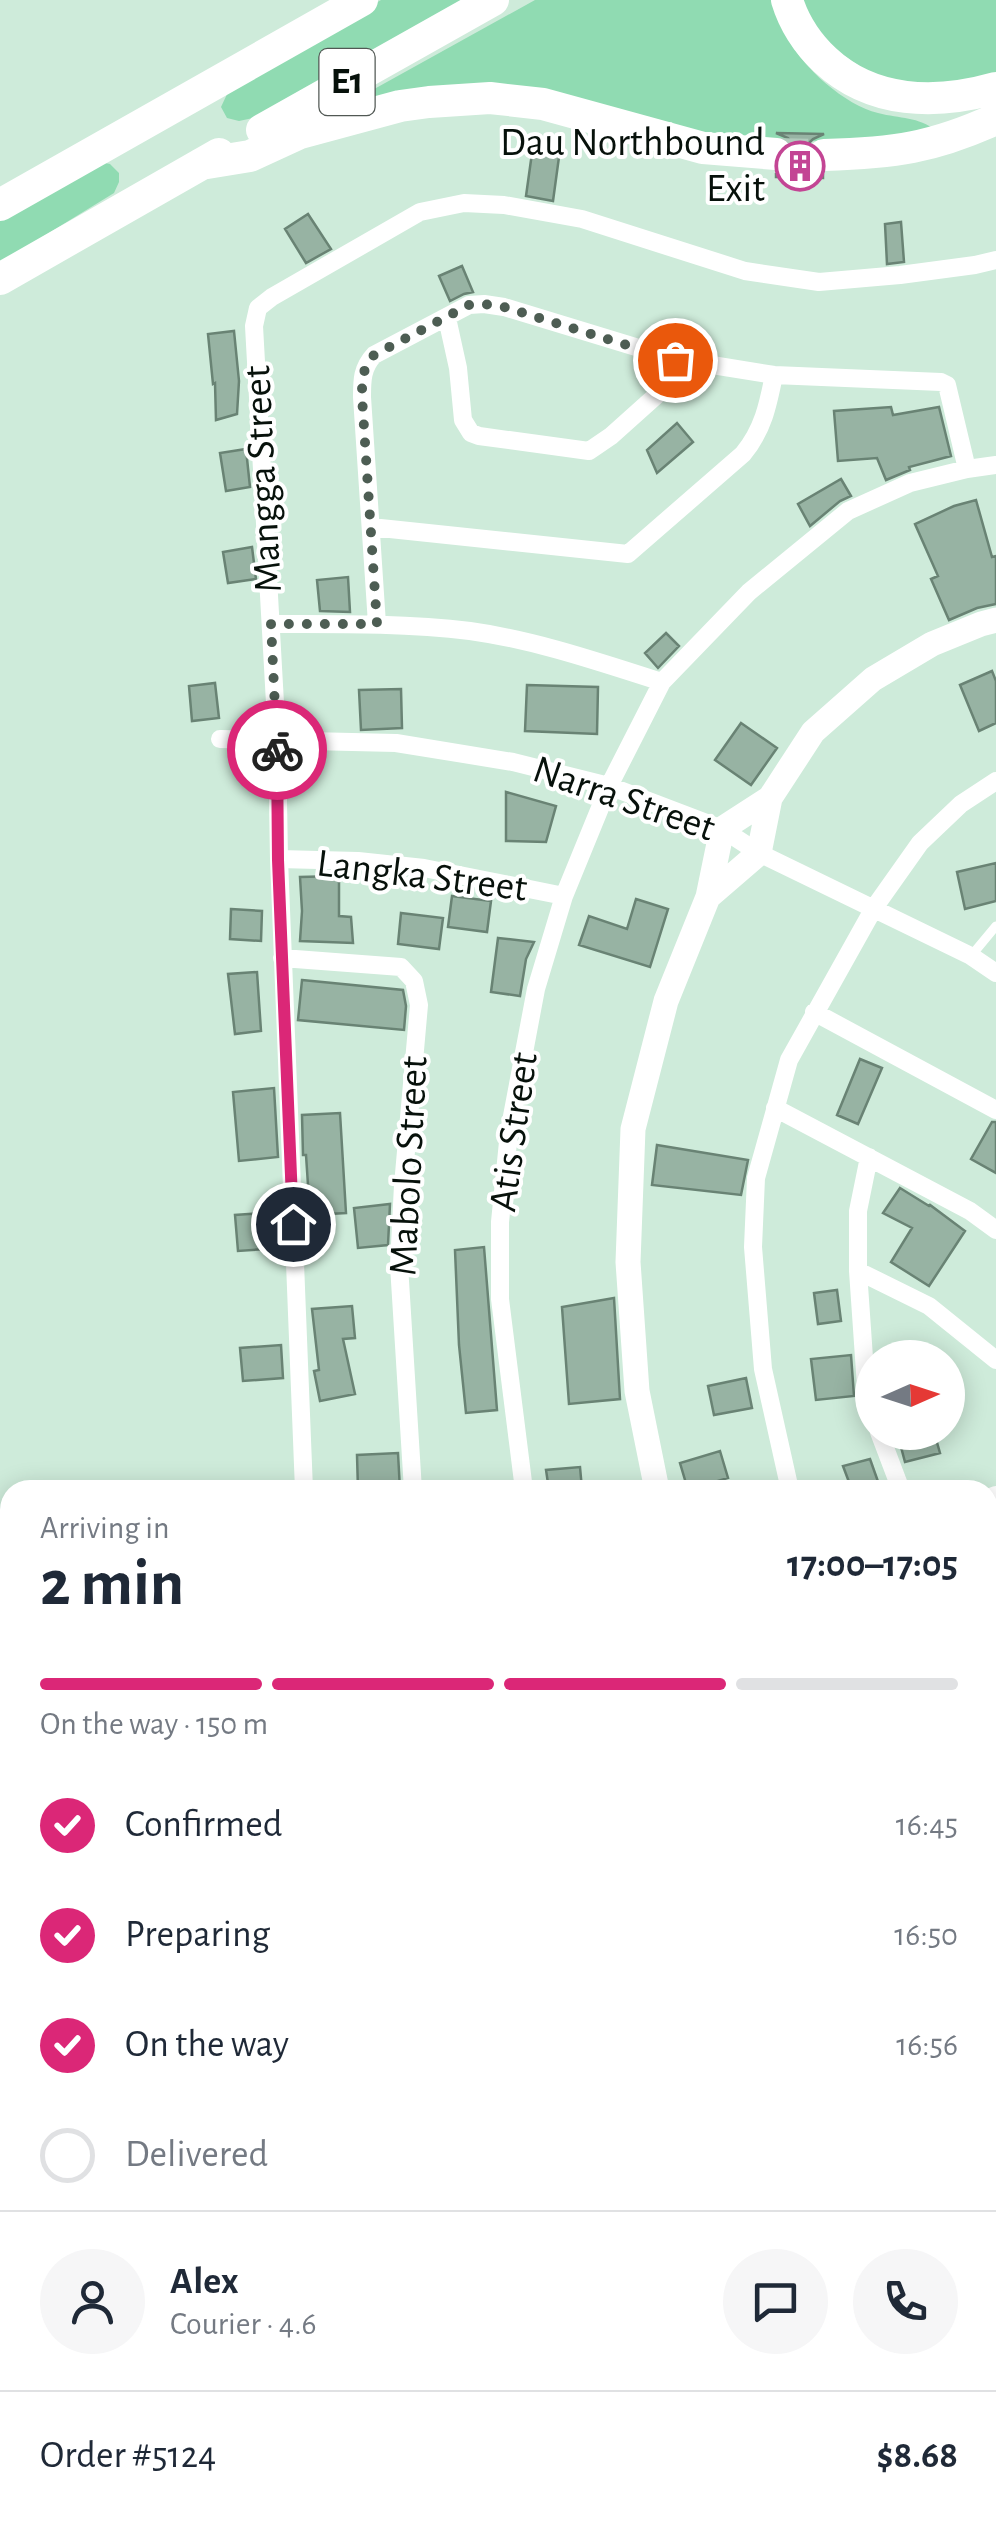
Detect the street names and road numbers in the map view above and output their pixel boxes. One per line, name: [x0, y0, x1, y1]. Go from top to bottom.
road number: E1: [320, 49, 374, 115]
street label: Mangga Street: [237, 364, 289, 594]
street label: Narra Street: [528, 749, 720, 849]
street label: Langka Street: [315, 843, 530, 909]
street label: Atis Street: [483, 1050, 545, 1214]
street label: Mabolo Street: [383, 1055, 435, 1277]

